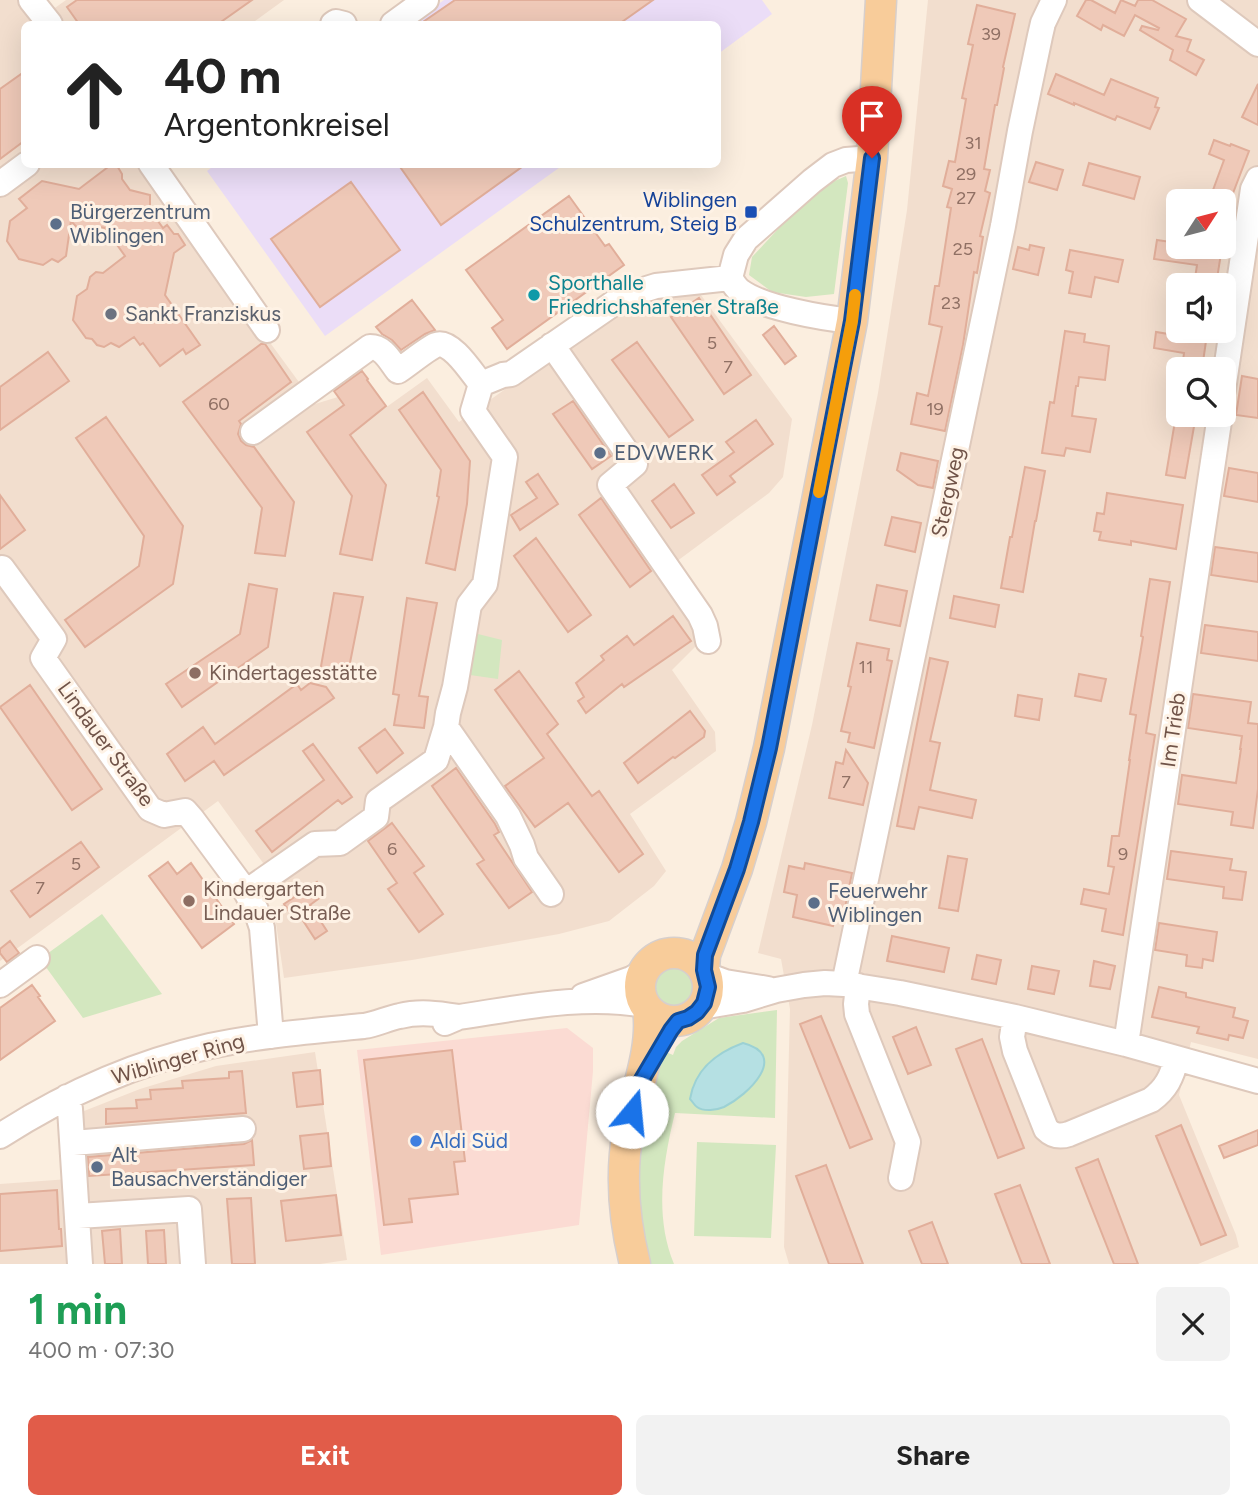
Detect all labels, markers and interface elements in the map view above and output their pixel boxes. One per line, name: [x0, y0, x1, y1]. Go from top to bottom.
house number: 39: [981, 23, 1001, 45]
text: 40 m: [164, 46, 281, 105]
icon: ahead: [49, 49, 140, 140]
pin: [842, 86, 902, 158]
icon: arrive: [853, 97, 891, 135]
text: Argentonkreisel: [164, 106, 390, 144]
house number: 31: [964, 132, 982, 154]
house number: 29: [956, 163, 976, 185]
place label: Wiblingen Schulzentrum, Steig B: [529, 187, 737, 236]
house number: 27: [956, 187, 976, 209]
north arrow: [1166, 189, 1236, 259]
map controls: [1166, 189, 1236, 427]
place label: Bürgerzentrum Wiblingen: [70, 199, 211, 248]
marker: Wiblingen Schulzentrum, Steig B: [743, 204, 759, 220]
marker: Bürgerzentrum Wiblingen: [48, 216, 64, 232]
house number: 25: [953, 238, 973, 260]
place label: Sporthalle Friedrichshafener Straße: [548, 270, 779, 319]
button: sound: [1166, 273, 1236, 343]
marker: Sporthalle Friedrichshafener Straße: [526, 287, 542, 303]
house number: 23: [941, 292, 961, 314]
place label: Sankt Franziskus: [125, 301, 281, 326]
marker: Sankt Franziskus: [103, 306, 119, 322]
house number: 5: [707, 332, 717, 354]
house number: 7: [723, 356, 733, 378]
button: search: [1166, 357, 1236, 427]
house number: 60: [208, 393, 230, 415]
house number: 19: [926, 398, 944, 420]
place label: EDVWERK: [614, 440, 714, 465]
street label: Stergweg: [926, 444, 969, 539]
marker: EDVWERK: [592, 445, 608, 461]
house number: 11: [859, 656, 873, 678]
place label: Kindertagesstätte: [209, 660, 377, 685]
marker: Kindertagesstätte: [187, 665, 203, 681]
street label: Lindauer Straße: [53, 677, 160, 811]
street label: Im Trieb: [1155, 691, 1190, 769]
house number: 7: [841, 771, 851, 793]
house number: 6: [387, 838, 397, 860]
house number: 9: [1118, 843, 1128, 865]
house number: 5: [71, 853, 81, 875]
place label: Kindergarten Lindauer Straße: [203, 876, 351, 925]
house number: 7: [35, 877, 45, 899]
place label: Feuerwehr Wiblingen: [828, 878, 928, 927]
marker: Kindergarten Lindauer Straße: [181, 893, 197, 909]
marker: Feuerwehr Wiblingen: [806, 895, 822, 911]
street label: Wiblinger Ring: [109, 1028, 247, 1089]
position arrow: [595, 1075, 669, 1149]
place label: Aldi Süd: [430, 1128, 508, 1153]
marker: Aldi Süd: [408, 1133, 424, 1149]
place label: Alt Bausachverständiger: [111, 1142, 307, 1191]
marker: Alt Bausachverständiger: [89, 1159, 105, 1175]
text: 1 min: [28, 1284, 127, 1335]
button: close: [1156, 1287, 1230, 1361]
text: 400 m · 07:30: [28, 1336, 174, 1364]
button: Exit: [28, 1415, 622, 1495]
button: Share: [636, 1415, 1230, 1495]

